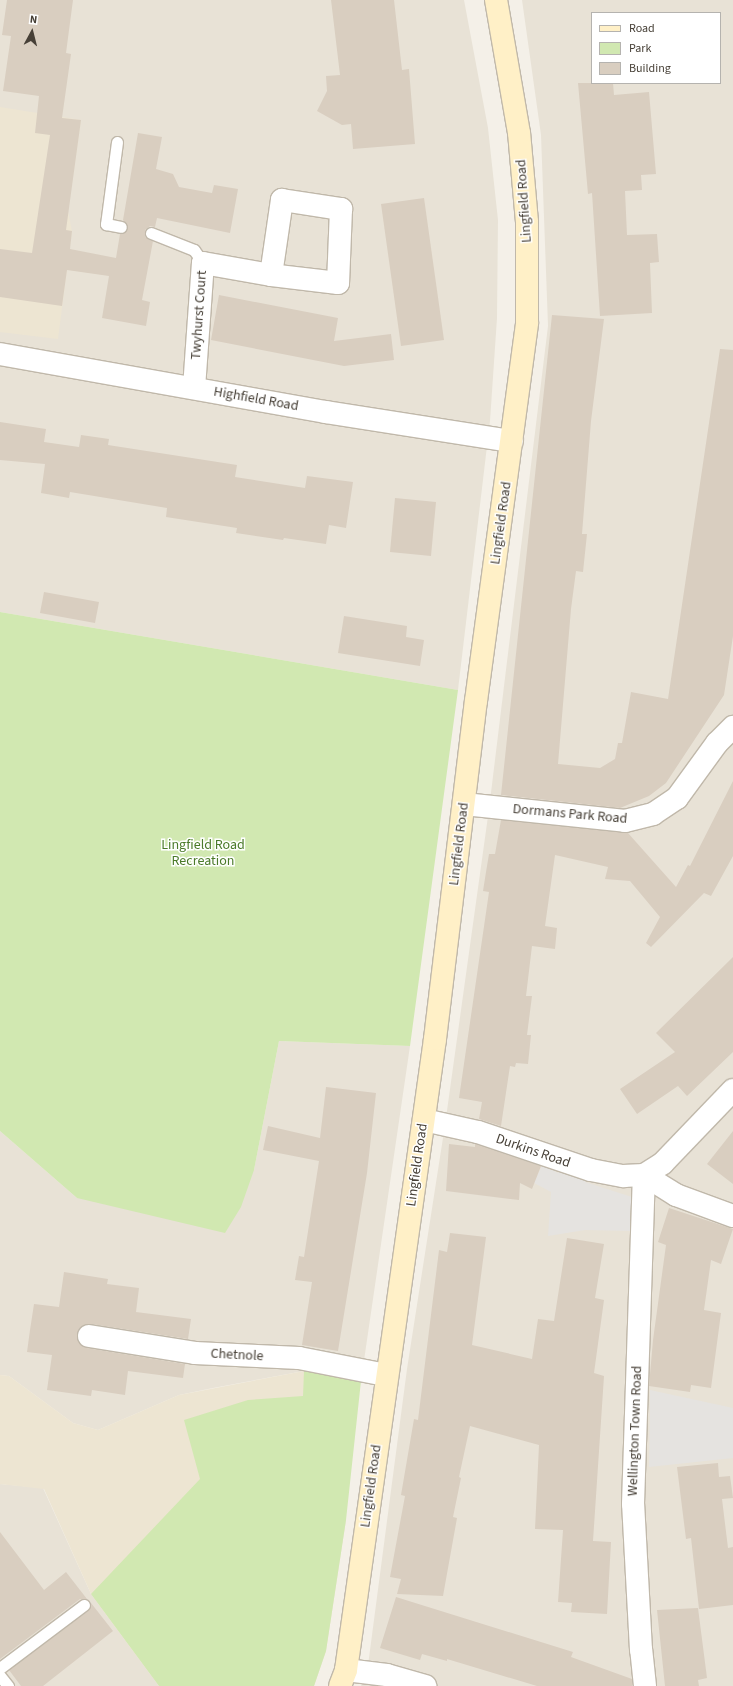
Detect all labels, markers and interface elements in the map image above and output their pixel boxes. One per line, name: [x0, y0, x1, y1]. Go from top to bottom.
north arrow: [12, 12, 52, 52]
text: N: [29, 12, 38, 27]
legend: [591, 12, 721, 84]
text: Road: [629, 20, 655, 37]
text: Park: [629, 40, 651, 57]
text: Building: [629, 60, 671, 77]
street label: Lingfield Road: [513, 159, 535, 243]
street label: Twyhurst Court: [187, 270, 211, 360]
street label: Highfield Road: [212, 383, 300, 415]
street label: Lingfield Road: [487, 480, 515, 566]
street label: Lingfield Road: [446, 801, 472, 887]
street label: Dormans Park Road: [512, 801, 628, 827]
park label: Lingfield Road Recreation: [161, 837, 245, 870]
street label: Lingfield Road: [403, 1122, 431, 1208]
street label: Durkins Road: [493, 1130, 573, 1172]
street label: Chetnole: [210, 1345, 264, 1365]
street label: Wellington Town Road: [624, 1365, 646, 1497]
street label: Lingfield Road: [357, 1443, 385, 1529]

